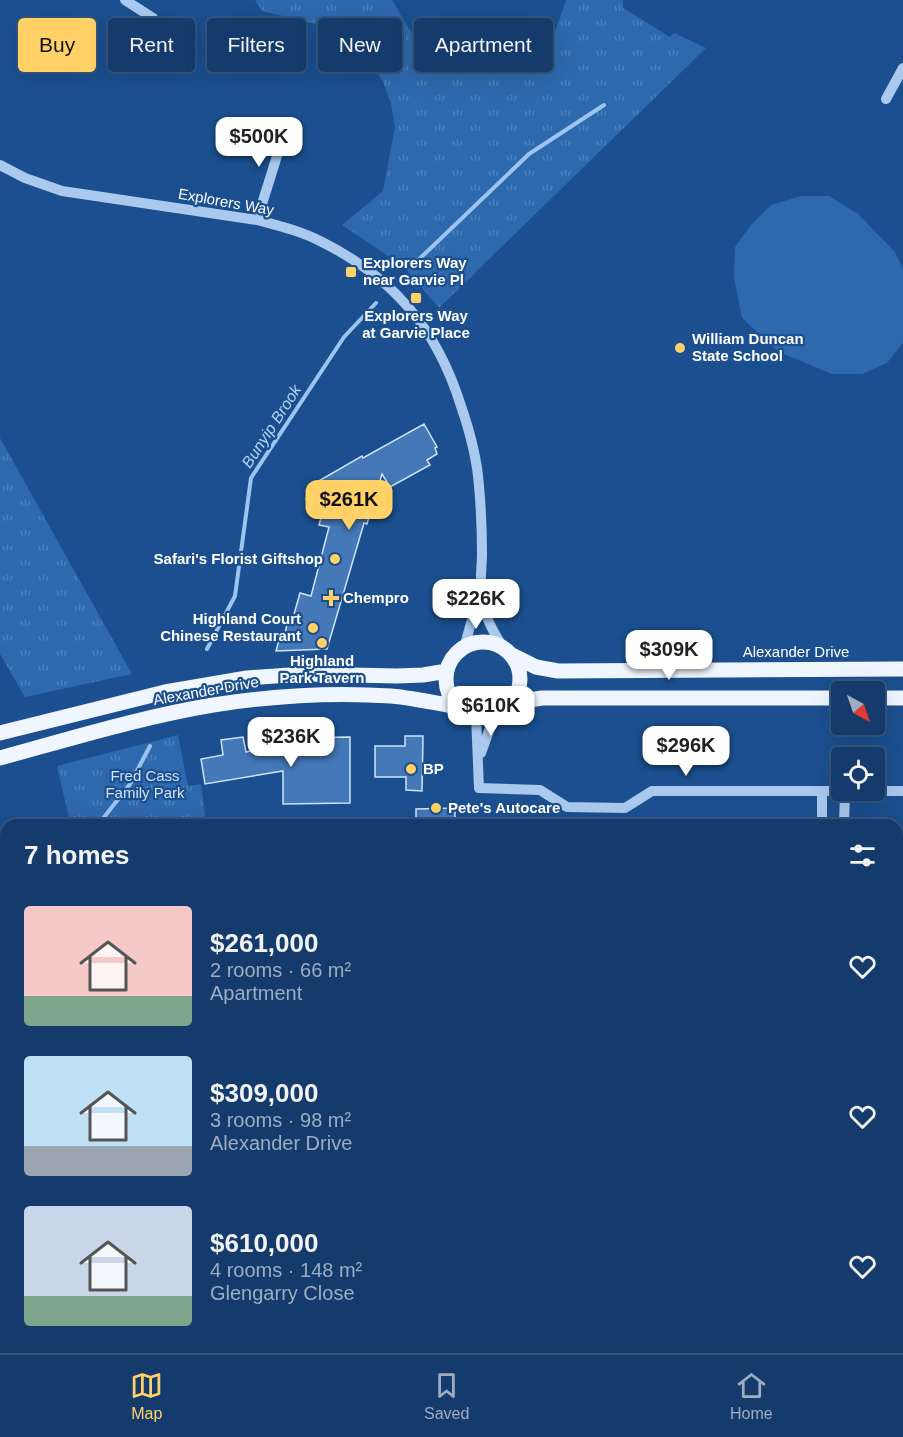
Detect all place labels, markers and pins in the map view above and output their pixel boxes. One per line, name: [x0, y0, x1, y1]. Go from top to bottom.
pin: $500K: [217, 117, 301, 168]
place label: Explorers Way near Garvie Pl: [363, 254, 467, 288]
marker: Explorers Way near Garvie Pl: [344, 265, 358, 279]
marker: Explorers Way at Garvie Place: [409, 291, 423, 305]
place label: Explorers Way at Garvie Place: [362, 307, 470, 341]
place label: William Duncan State School: [692, 330, 804, 364]
marker: William Duncan State School: [673, 341, 687, 355]
pin: $261K: [307, 480, 391, 531]
place label: Safari's Florist Giftshop: [154, 550, 323, 567]
marker: Safari's Florist Giftshop: [328, 552, 342, 566]
pin: $226K: [434, 579, 518, 630]
place label: Chempro: [343, 589, 409, 606]
marker: Chempro: [324, 591, 338, 605]
place label: Highland Court Chinese Restaurant: [160, 610, 301, 644]
marker: Highland Court Chinese Restaurant: [306, 621, 320, 635]
pin: $309K: [627, 630, 711, 681]
marker: Highland Park Tavern: [315, 636, 329, 650]
place label: Highland Park Tavern: [280, 652, 364, 686]
pin: $610K: [449, 686, 533, 737]
pin: $236K: [249, 717, 333, 768]
pin: $296K: [644, 726, 728, 777]
place label: BP: [423, 760, 444, 777]
marker: BP: [404, 762, 418, 776]
place label: Pete's Autocare: [448, 799, 560, 816]
marker: Pete's Autocare: [429, 801, 443, 815]

